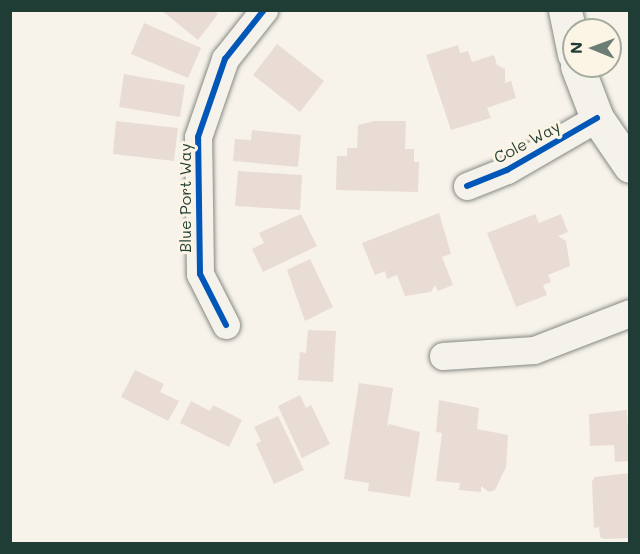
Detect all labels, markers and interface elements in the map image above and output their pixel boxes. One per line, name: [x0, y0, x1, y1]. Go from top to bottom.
north arrow: [562, 18, 622, 78]
text: N: [565, 41, 586, 54]
street label: Cole Way: [491, 117, 563, 167]
street label: Blue Port Way: [175, 143, 195, 253]

